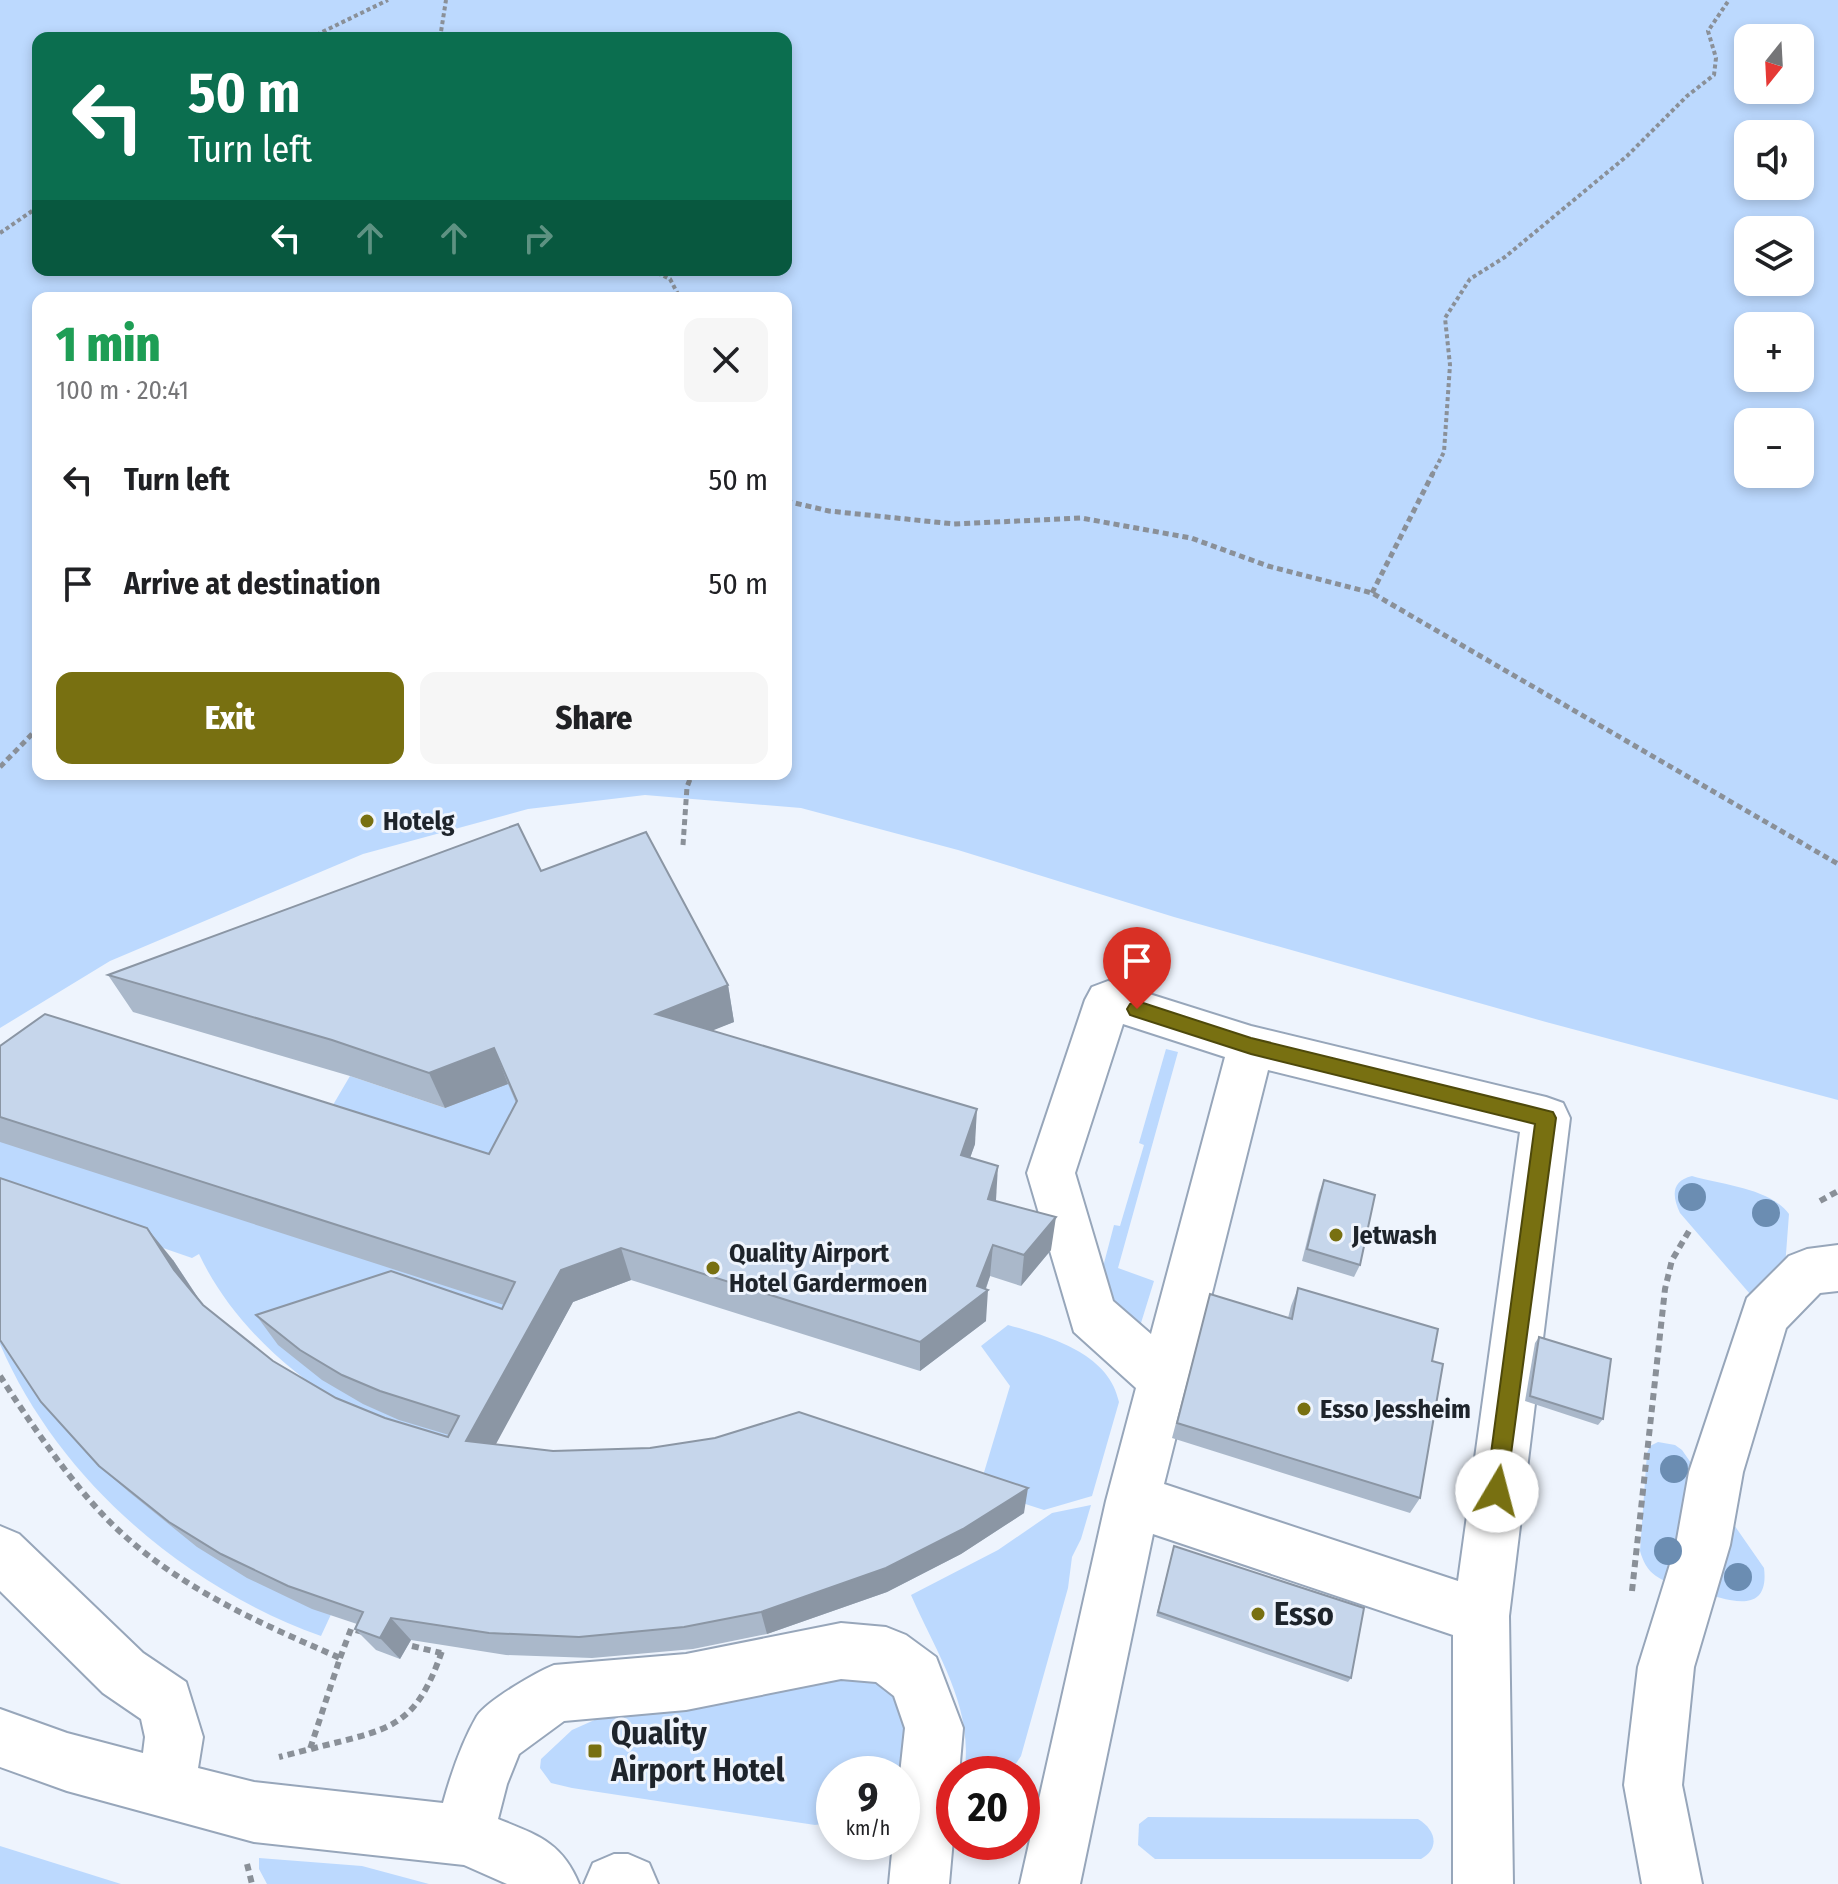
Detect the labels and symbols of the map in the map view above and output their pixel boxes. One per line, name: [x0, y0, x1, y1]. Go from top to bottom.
north arrow: [1734, 24, 1814, 104]
place label: Hotelg: [383, 806, 455, 837]
marker: Hotelg: [358, 812, 376, 830]
pin: [1103, 927, 1171, 1009]
place label: Jetwash: [1351, 1220, 1437, 1251]
marker: Jetwash: [1327, 1226, 1345, 1244]
place label: Quality Airport Hotel Gardermoen: [729, 1238, 927, 1299]
marker: Quality Airport Hotel Gardermoen: [704, 1259, 722, 1277]
place label: Esso Jessheim: [1320, 1394, 1471, 1425]
marker: Esso Jessheim: [1295, 1400, 1313, 1418]
position arrow: [1455, 1449, 1539, 1533]
place label: Esso: [1274, 1595, 1334, 1633]
marker: Esso: [1249, 1605, 1267, 1623]
place label: Quality Airport Hotel: [610, 1714, 785, 1789]
marker: Quality Airport Hotel: [586, 1742, 604, 1760]
speed limit sign: 20: [936, 1756, 1040, 1860]

